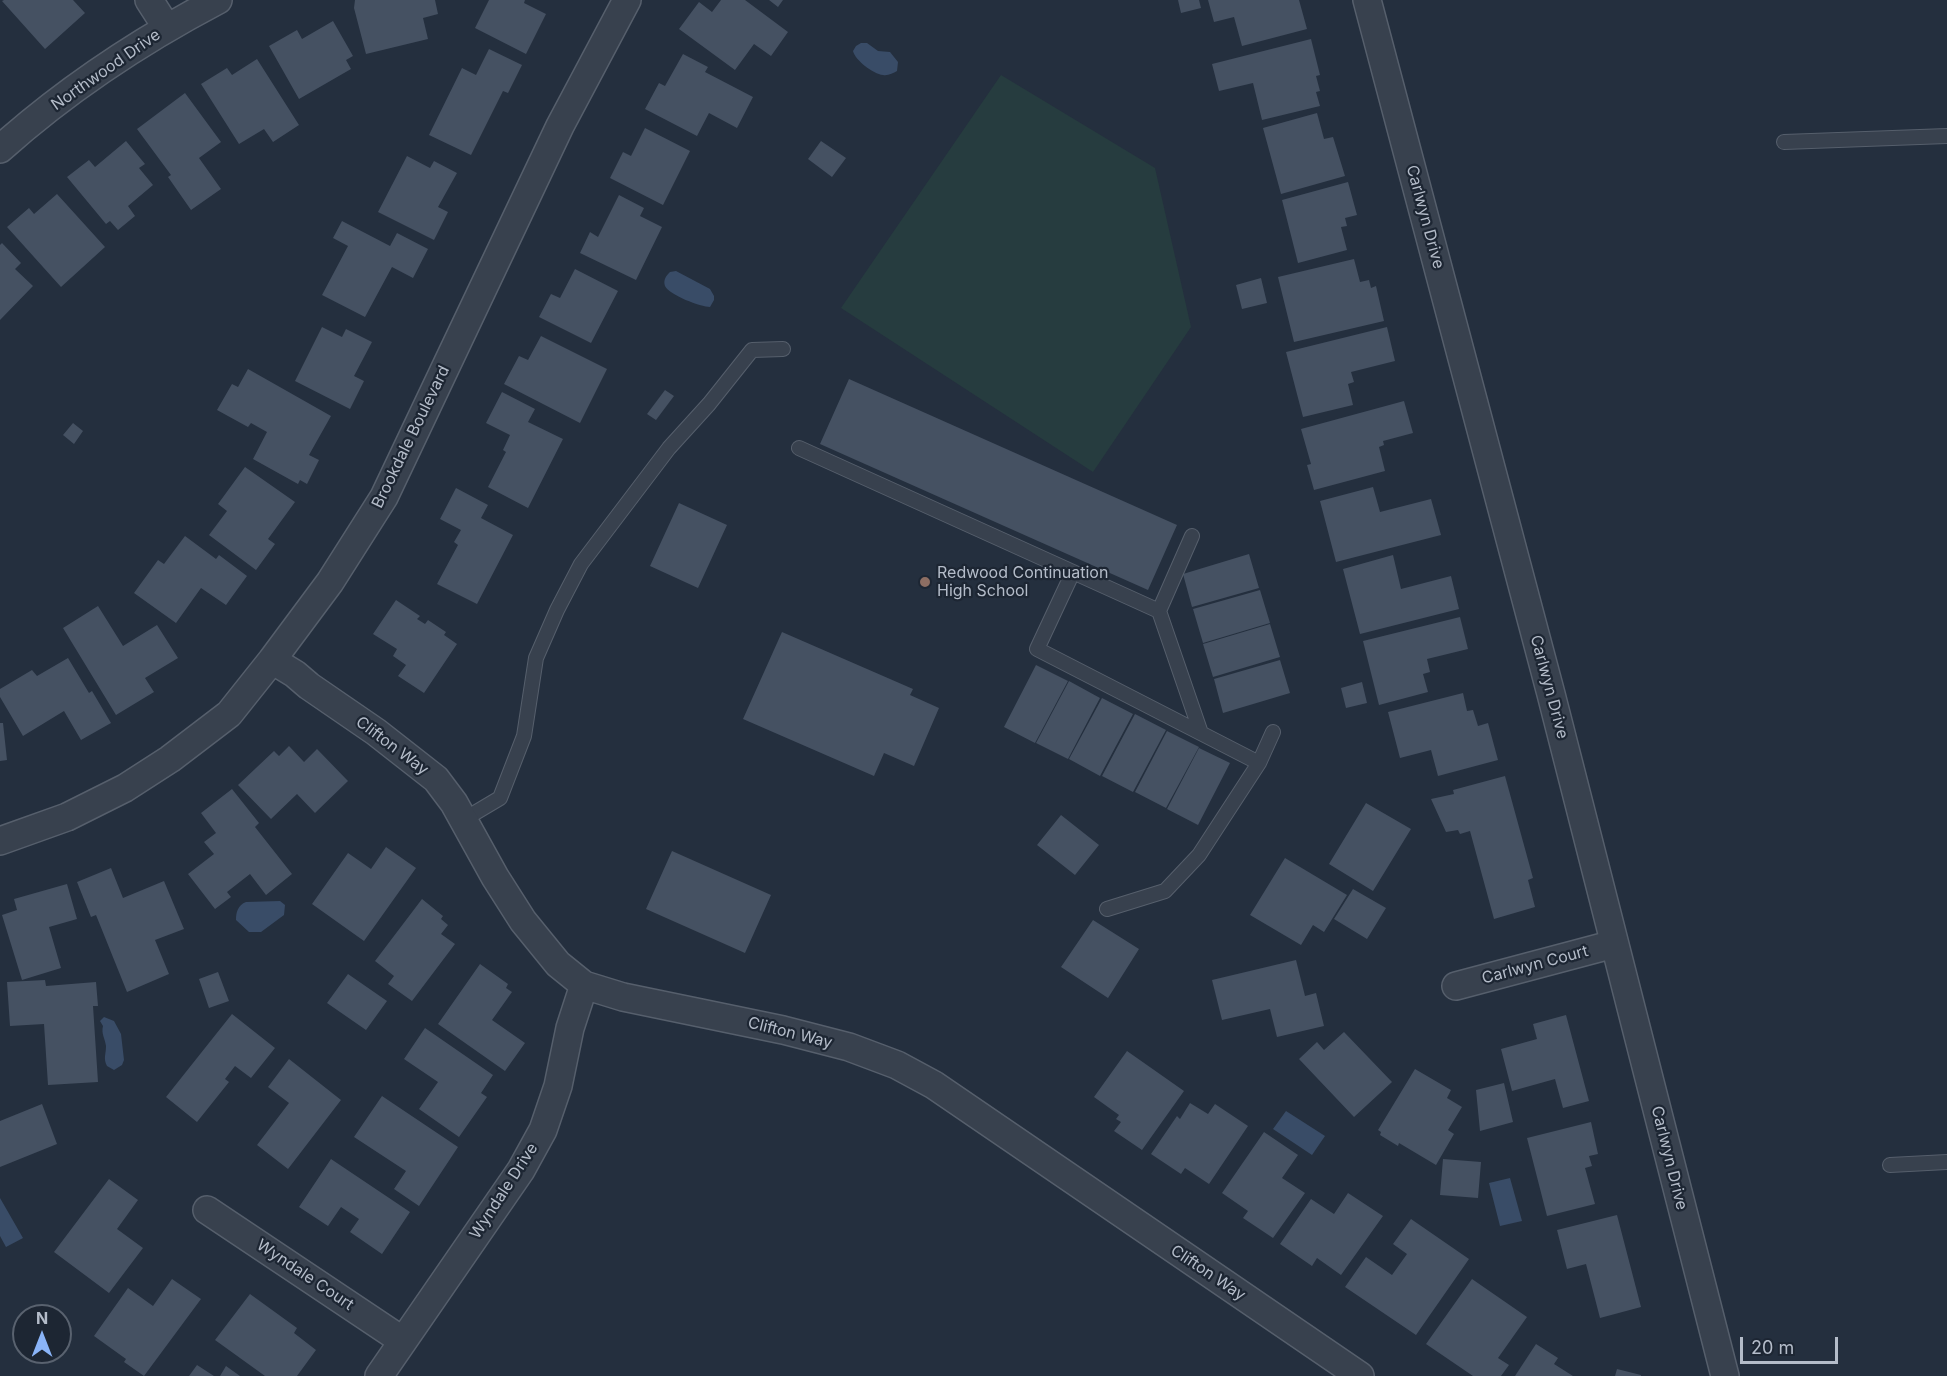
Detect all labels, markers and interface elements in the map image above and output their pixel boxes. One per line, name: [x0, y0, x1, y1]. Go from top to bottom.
street label: Northwood Drive: [48, 25, 164, 115]
street label: Carlwyn Drive: [1402, 163, 1448, 271]
street label: Brookdale Boulevard: [368, 363, 454, 511]
place label: Redwood Continuation High School: [937, 563, 1108, 601]
marker: Redwood Continuation High School: [918, 575, 932, 589]
street label: Carlwyn Drive: [1526, 633, 1572, 741]
street label: Clifton Way: [352, 712, 432, 780]
street label: Carlwyn Court: [1480, 942, 1590, 988]
street label: Clifton Way: [746, 1013, 834, 1053]
street label: Carlwyn Drive: [1647, 1104, 1691, 1212]
street label: Wyndale Drive: [466, 1139, 542, 1243]
street label: Wyndale Court: [253, 1235, 357, 1315]
street label: Clifton Way: [1167, 1241, 1249, 1305]
north arrow: [12, 1304, 72, 1364]
text: N: [36, 1308, 48, 1328]
scale bar: [1743, 1325, 1840, 1363]
text: 20 m: [1751, 1337, 1794, 1358]

